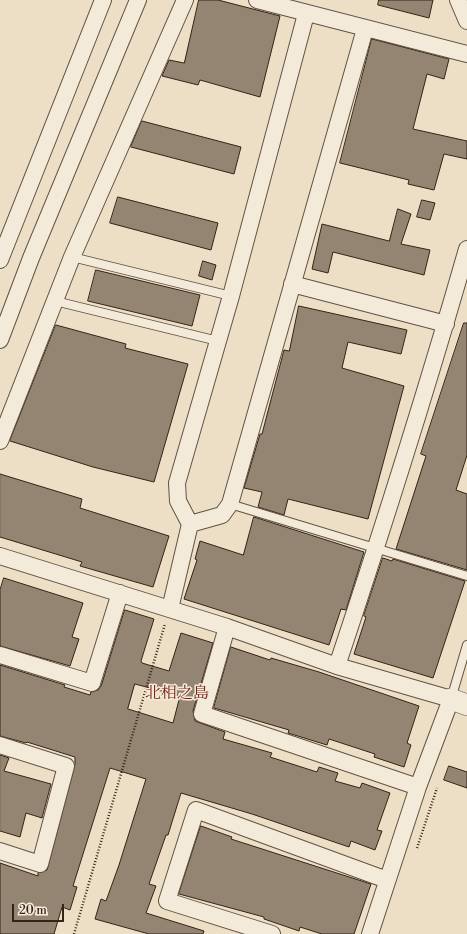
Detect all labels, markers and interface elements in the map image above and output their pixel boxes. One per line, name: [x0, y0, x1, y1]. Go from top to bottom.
district label: 北相之島: [145, 684, 209, 704]
scale bar: [14, 896, 66, 922]
text: 20 m: [19, 903, 47, 918]

